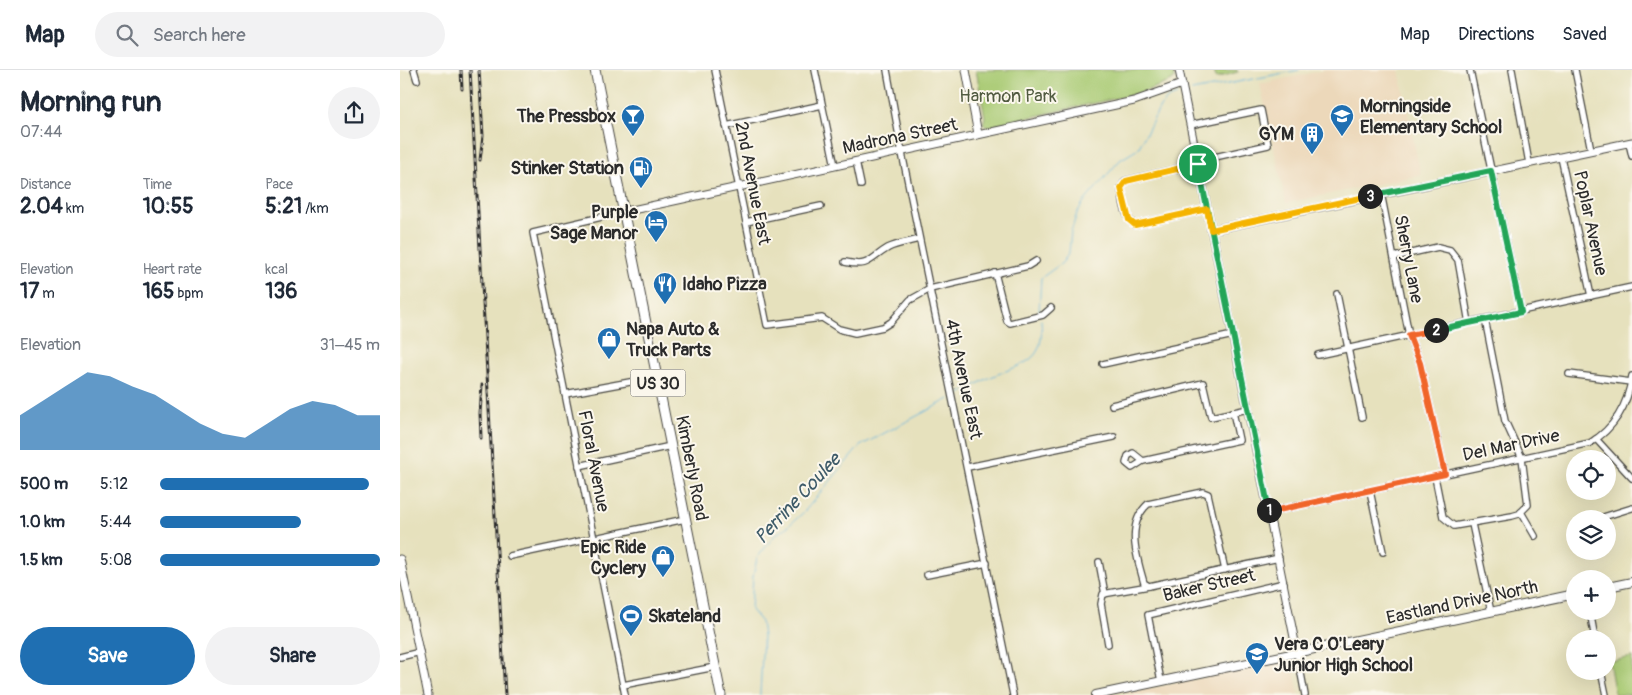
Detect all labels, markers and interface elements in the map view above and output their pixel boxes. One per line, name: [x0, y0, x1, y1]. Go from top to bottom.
search box: [95, 12, 445, 57]
text: Map: [25, 20, 65, 49]
icon: search: [113, 21, 141, 49]
text: Search here: [153, 23, 246, 47]
text: Map: [1400, 23, 1430, 46]
text: Directions: [1458, 23, 1534, 46]
text: Saved: [1562, 23, 1607, 46]
text: Morning run: [20, 85, 162, 120]
park label: Harmon Park: [959, 85, 1057, 108]
button: share: [328, 87, 380, 139]
place label: Morningside Elementary School: [1360, 95, 1502, 139]
bar icon: The Pressbox: [620, 103, 646, 137]
school or university icon: Morningside Elementary School: [1329, 103, 1355, 137]
place label: The Pressbox: [516, 105, 616, 128]
street label: Madrona Street: [840, 113, 960, 160]
street label: 2nd Avenue East: [729, 119, 776, 247]
building icon: GYM: [1299, 121, 1325, 155]
text: 07:44: [20, 122, 62, 142]
place label: GYM: [1259, 123, 1294, 146]
pin: [1177, 143, 1219, 185]
icon: arrive: [1184, 150, 1212, 178]
fuel station icon: Stinker Station: [628, 155, 654, 189]
place label: Stinker Station: [511, 157, 624, 180]
street label: Poplar Avenue: [1568, 169, 1613, 278]
text: Distance: [20, 176, 71, 193]
text: Time: [143, 176, 172, 193]
text: Pace: [265, 176, 293, 193]
pin: 3: [1358, 184, 1382, 208]
text: 3: [1367, 188, 1374, 205]
text: 2.04: [20, 193, 63, 220]
text: 10:55: [143, 193, 194, 220]
text: 5:21: [265, 193, 302, 220]
text: km: [63, 200, 84, 217]
text: /km: [302, 200, 329, 217]
place label: Purple Sage Manor: [550, 201, 639, 245]
hotel icon: Purple Sage Manor: [643, 209, 669, 243]
street label: Sherry Lane: [1389, 213, 1428, 305]
text: Elevation: [20, 261, 73, 278]
text: Heart rate: [143, 261, 202, 278]
text: kcal: [265, 261, 288, 278]
restaurant icon: Idaho Pizza: [652, 271, 678, 305]
place label: Idaho Pizza: [682, 273, 767, 296]
text: 17: [20, 278, 39, 305]
text: 165: [143, 278, 174, 305]
text: 136: [265, 278, 297, 305]
text: m: [39, 285, 55, 302]
text: bpm: [174, 285, 203, 302]
street label: 4th Avenue East: [940, 317, 988, 442]
place label: Napa Auto & Truck Parts: [625, 318, 719, 362]
pin: 2: [1424, 318, 1448, 342]
text: 2: [1433, 322, 1440, 339]
shop icon: Napa Auto & Truck Parts: [596, 326, 622, 360]
text: Elevation: [20, 335, 81, 355]
text: 31–45 m: [320, 335, 380, 355]
road number: US 30: [630, 370, 686, 396]
street label: Floral Avenue: [572, 408, 615, 514]
street label: Kimberly Road: [670, 413, 713, 523]
street label: Del Mar Drive: [1461, 424, 1562, 467]
water label: Perrine Coulee: [750, 447, 847, 549]
map controls: [1566, 450, 1616, 680]
button: locate: [1566, 450, 1616, 500]
text: 500 m: [20, 474, 68, 494]
text: 5:12: [100, 474, 128, 494]
pin: 1: [1256, 498, 1282, 522]
text: 1: [1267, 502, 1272, 519]
button: layers: [1566, 510, 1616, 560]
text: 1.0 km: [20, 512, 65, 532]
text: 5:44: [100, 512, 132, 532]
place label: Epic Ride Cyclery: [580, 536, 647, 580]
shop icon: Epic Ride Cyclery: [650, 544, 676, 578]
text: 1.5 km: [20, 550, 63, 570]
text: 5:08: [100, 550, 132, 570]
street label: Baker Street: [1161, 564, 1258, 607]
button: +: [1566, 570, 1616, 620]
street label: Eastland Drive North: [1384, 575, 1540, 630]
sports icon: Skateland: [618, 603, 644, 637]
place label: Skateland: [648, 605, 721, 628]
button: Save: [20, 627, 195, 685]
button: Share: [205, 627, 380, 685]
button: −: [1566, 630, 1616, 680]
place label: Vera C O'Leary Junior High School: [1274, 633, 1413, 677]
school or university icon: Vera C O'Leary Junior High School: [1244, 641, 1270, 675]

